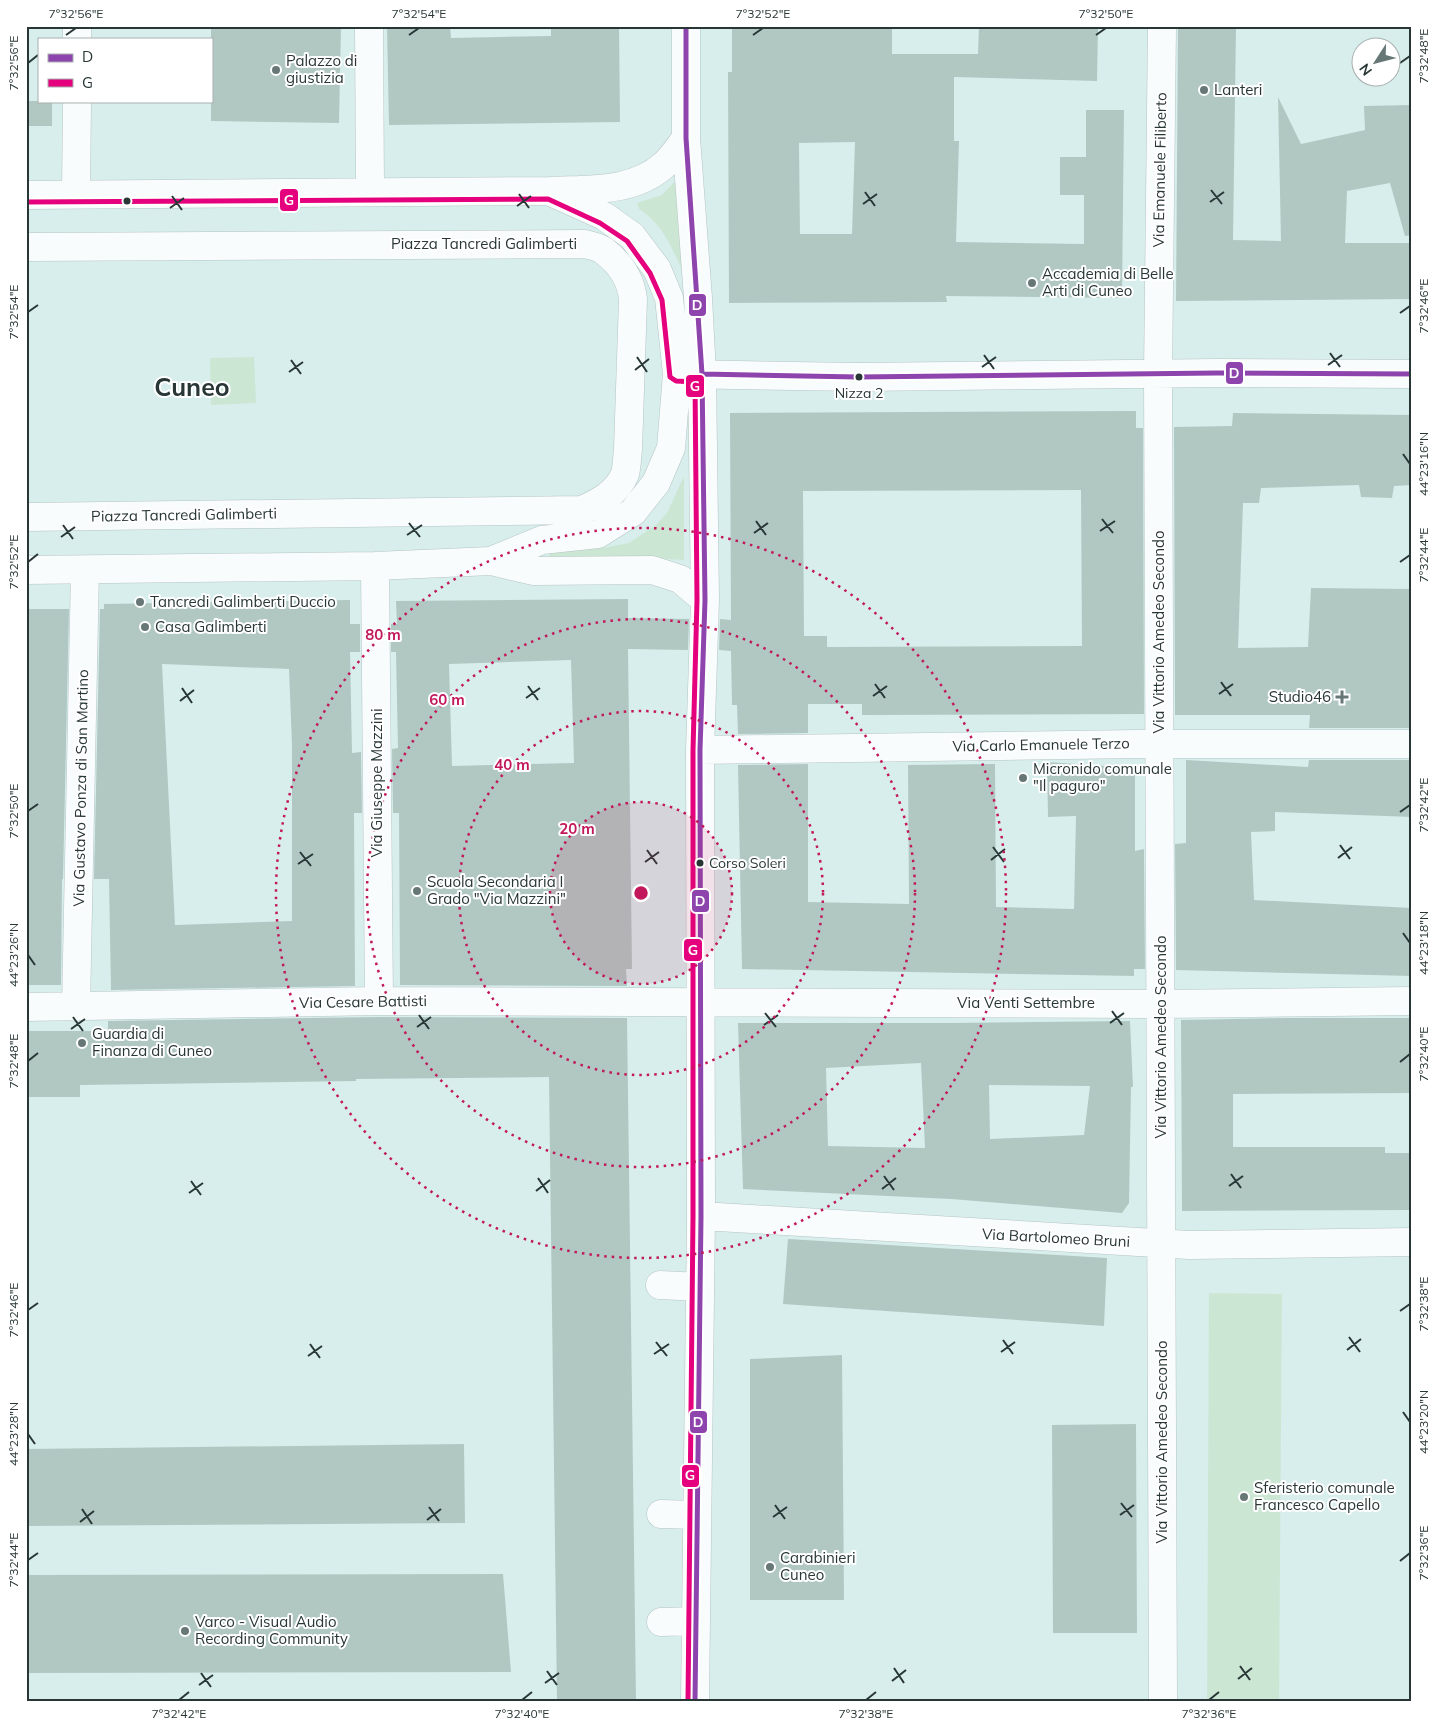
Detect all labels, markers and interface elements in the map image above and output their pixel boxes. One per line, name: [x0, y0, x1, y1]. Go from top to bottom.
text: 7°32'56"E: [49, 6, 103, 21]
text: 7°32'54"E: [392, 6, 446, 21]
text: 7°32'52"E: [736, 6, 790, 21]
text: 7°32'50"E: [1079, 6, 1133, 21]
text: 7°32'48"E: [1416, 29, 1431, 83]
text: 7°32'56"E: [6, 36, 21, 90]
legend: [38, 38, 212, 102]
north arrow: [1350, 38, 1400, 88]
text: D: [82, 47, 93, 66]
place label: Palazzo di giustizia: [286, 51, 357, 87]
text: N: [1355, 60, 1376, 79]
marker: Palazzo di giustizia: [270, 64, 282, 76]
text: G: [82, 73, 93, 92]
place label: Lanteri: [1214, 80, 1262, 99]
marker: Lanteri: [1198, 84, 1210, 96]
street label: Via Emanuele Filiberto: [1149, 92, 1170, 248]
line badge: G: [279, 188, 299, 212]
text: G: [284, 191, 294, 209]
unlabelled marker: [122, 196, 132, 206]
street label: Piazza Tancredi Galimberti: [391, 234, 577, 253]
place label: Accademia di Belle Arti di Cuneo: [1042, 264, 1174, 300]
marker: Accademia di Belle Arti di Cuneo: [1026, 277, 1038, 289]
text: 7°32'46"E: [1416, 279, 1431, 333]
text: 7°32'54"E: [6, 285, 21, 339]
line badge: D: [688, 293, 707, 317]
text: D: [692, 296, 702, 314]
line badge: D: [1225, 361, 1244, 385]
text: D: [1229, 364, 1239, 382]
district label: Cuneo: [154, 371, 230, 402]
marker: Nizza 2: [854, 372, 864, 382]
line badge: G: [685, 374, 705, 398]
text: G: [690, 377, 700, 395]
place label: Nizza 2: [835, 384, 883, 402]
text: 44°23'16"N: [1416, 432, 1431, 496]
street label: Piazza Tancredi Galimberti: [91, 503, 277, 526]
text: 7°32'44"E: [1416, 528, 1431, 582]
street label: Via Vittorio Amedeo Secondo: [1149, 531, 1168, 733]
text: 7°32'52"E: [6, 535, 21, 589]
place label: Tancredi Galimberti Duccio: [150, 592, 336, 611]
marker: Tancredi Galimberti Duccio: [134, 596, 146, 608]
place label: Casa Galimberti: [155, 617, 266, 636]
marker: Casa Galimberti: [139, 621, 151, 633]
text: 80 m: [365, 625, 401, 644]
street label: Via Gustavo Ponza di San Martino: [69, 669, 92, 907]
place label: Studio46: [1269, 687, 1331, 706]
text: 60 m: [429, 690, 465, 709]
marker: Studio46: [1335, 690, 1349, 704]
street label: Via Giuseppe Mazzini: [367, 708, 386, 858]
street label: Via Carlo Emanuele Terzo: [952, 733, 1130, 756]
text: 40 m: [494, 755, 530, 774]
place label: Micronido comunale "Il paguro": [1033, 759, 1172, 795]
marker: Micronido comunale "Il paguro": [1017, 772, 1029, 784]
text: 7°32'42"E: [1416, 778, 1431, 832]
text: 7°32'50"E: [6, 784, 21, 838]
text: 20 m: [559, 819, 595, 838]
place label: Corso Soleri: [709, 854, 786, 872]
marker: Corso Soleri: [695, 858, 705, 868]
place label: Scuola Secondaria I Grado "Via Mazzini": [427, 872, 566, 908]
centre of rings: [632, 884, 650, 902]
marker: Scuola Secondaria I Grado "Via Mazzini": [411, 885, 423, 897]
line badge: D: [691, 889, 710, 913]
text: D: [695, 892, 705, 910]
text: 44°23'18"N: [1416, 911, 1431, 975]
text: 44°23'26"N: [6, 923, 21, 987]
street label: Via Vittorio Amedeo Secondo: [1151, 936, 1170, 1138]
line badge: G: [683, 938, 703, 962]
text: G: [688, 941, 698, 959]
street label: Via Cesare Battisti: [299, 991, 427, 1012]
street label: Via Venti Settembre: [957, 993, 1095, 1012]
place label: Guardia di Finanza di Cuneo: [92, 1024, 212, 1060]
text: 7°32'40"E: [1416, 1027, 1431, 1081]
text: 7°32'48"E: [6, 1034, 21, 1088]
marker: Guardia di Finanza di Cuneo: [76, 1037, 88, 1049]
street label: Via Bartolomeo Bruni: [981, 1224, 1131, 1251]
text: 7°32'38"E: [1416, 1277, 1431, 1331]
text: 7°32'46"E: [6, 1283, 21, 1337]
street label: Via Vittorio Amedeo Secondo: [1152, 1341, 1171, 1543]
text: 44°23'20"N: [1416, 1390, 1431, 1454]
text: 44°23'28"N: [6, 1402, 21, 1466]
line badge: D: [689, 1410, 708, 1434]
text: D: [693, 1413, 703, 1431]
line badge: G: [681, 1464, 700, 1488]
text: G: [685, 1466, 695, 1484]
place label: Sferisterio comunale Francesco Capello: [1254, 1478, 1395, 1514]
marker: Sferisterio comunale Francesco Capello: [1238, 1491, 1250, 1503]
text: 7°32'36"E: [1416, 1526, 1431, 1580]
text: 7°32'44"E: [6, 1533, 21, 1587]
place label: Carabinieri Cuneo: [780, 1548, 856, 1584]
marker: Carabinieri Cuneo: [764, 1561, 776, 1573]
place label: Varco - Visual Audio Recording Community: [195, 1612, 348, 1648]
marker: Varco - Visual Audio Recording Community: [179, 1625, 191, 1637]
text: 7°32'42"E: [152, 1706, 206, 1721]
text: 7°32'40"E: [495, 1706, 549, 1721]
text: 7°32'38"E: [839, 1706, 893, 1721]
text: 7°32'36"E: [1182, 1706, 1236, 1721]

